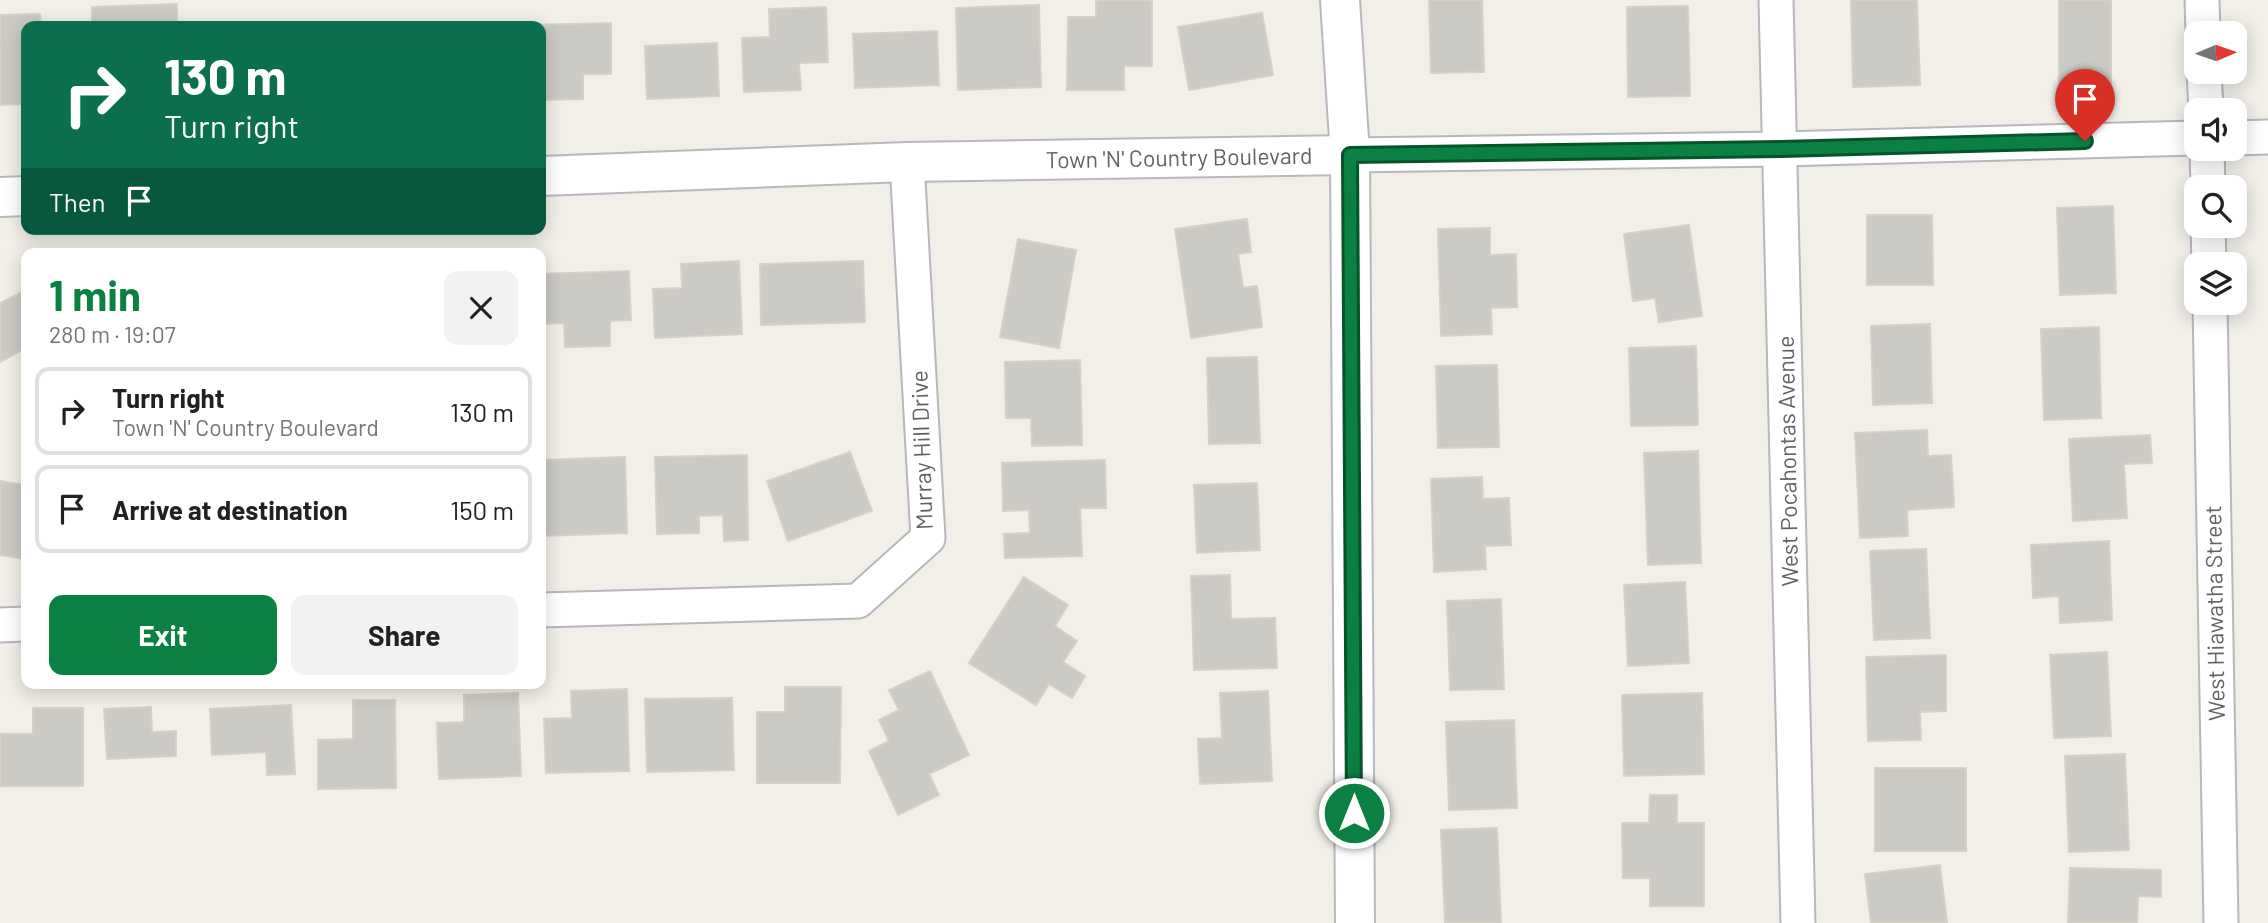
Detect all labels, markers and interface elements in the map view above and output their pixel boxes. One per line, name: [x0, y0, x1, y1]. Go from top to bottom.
north arrow: [2184, 21, 2247, 84]
map controls: [2184, 21, 2247, 315]
text: 130 m: [164, 46, 286, 105]
icon: right: [49, 49, 140, 140]
pin: [2055, 69, 2115, 141]
icon: arrive: [2066, 80, 2104, 118]
button: sound: [2184, 98, 2247, 161]
text: Turn right: [164, 106, 299, 144]
street label: Town 'N' Country Boulevard: [1045, 141, 1313, 173]
button: search: [2184, 175, 2247, 238]
icon: arrive: [120, 182, 158, 220]
text: Then: [49, 186, 106, 217]
button: layers: [2184, 252, 2247, 315]
text: 1 min: [49, 269, 141, 319]
button: close: [444, 271, 518, 345]
text: 280 m · 19:07: [49, 320, 176, 348]
street label: West Pocahontas Avenue: [1771, 335, 1803, 587]
street label: Murray Hill Drive: [904, 370, 938, 530]
text: Turn right: [112, 382, 225, 413]
icon: right: [53, 392, 91, 430]
text: 130 m: [450, 396, 514, 427]
text: Town 'N' Country Boulevard: [112, 413, 379, 441]
icon: arrive: [53, 490, 91, 528]
text: Arrive at destination: [112, 494, 348, 525]
text: 150 m: [450, 494, 514, 525]
street label: West Hiawatha Street: [2198, 505, 2230, 721]
button: Exit: [49, 595, 277, 675]
button: Share: [291, 595, 518, 675]
position arrow: [1317, 776, 1391, 850]

